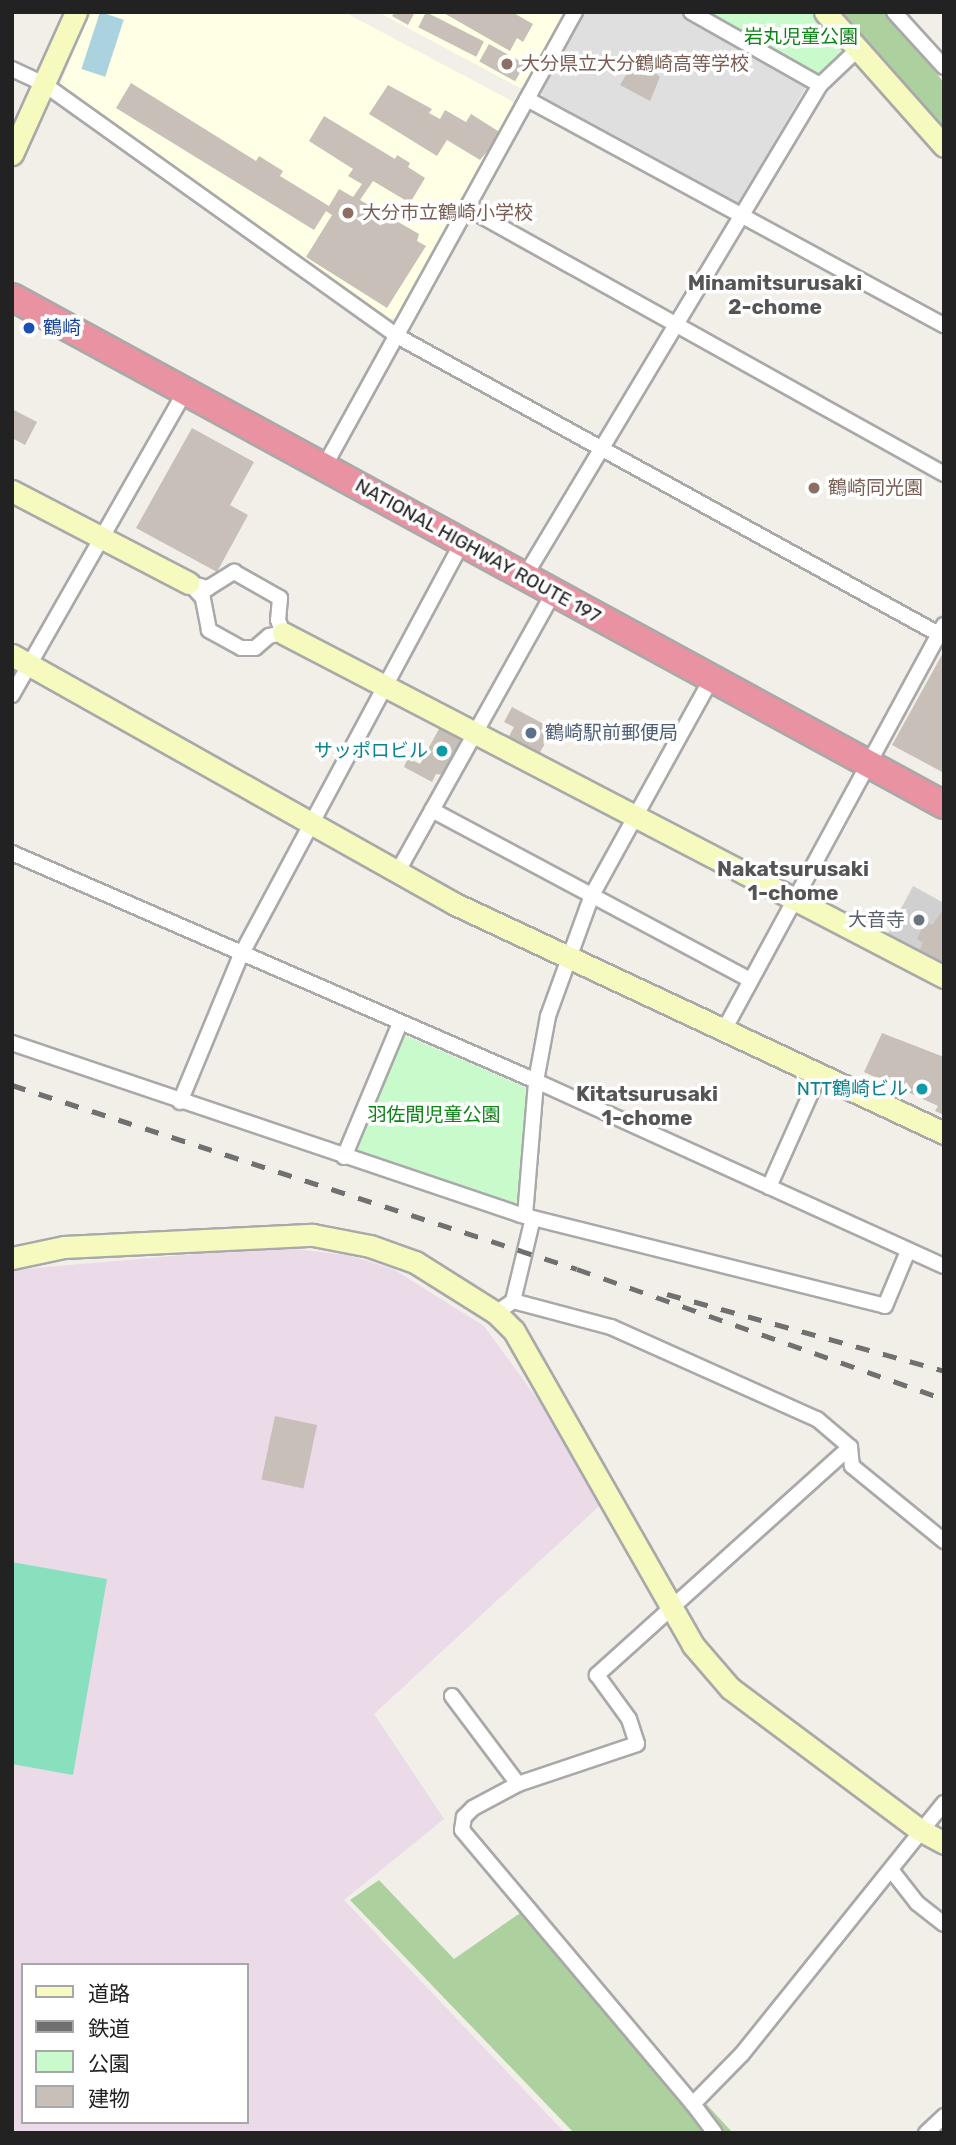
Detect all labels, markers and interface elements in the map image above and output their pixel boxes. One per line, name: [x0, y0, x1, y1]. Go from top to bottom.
park label: 岩丸児童公園: [744, 26, 858, 48]
place label: 大分県立大分鶴崎高等学校: [521, 53, 749, 75]
marker: 大分県立大分鶴崎高等学校: [499, 56, 515, 72]
place label: 大分市立鶴崎小学校: [362, 202, 533, 224]
marker: 大分市立鶴崎小学校: [340, 205, 356, 221]
district label: Minamitsurusaki 2-chome: [688, 270, 862, 320]
place label: 鶴崎: [43, 317, 81, 339]
marker: 鶴崎: [21, 320, 37, 336]
street label: NATIONAL HIGHWAY ROUTE 197: [351, 474, 605, 628]
place label: 鶴崎同光園: [828, 477, 923, 499]
marker: 鶴崎同光園: [806, 480, 822, 496]
place label: 鶴崎駅前郵便局: [545, 722, 678, 744]
marker: 鶴崎駅前郵便局: [523, 725, 539, 741]
place label: サッポロビル: [314, 740, 428, 762]
marker: サッポロビル: [434, 743, 450, 759]
district label: Nakatsurusaki 1-chome: [717, 856, 869, 906]
place label: 大音寺: [848, 909, 905, 931]
marker: 大音寺: [911, 912, 927, 928]
place label: NTT鶴崎ビル: [797, 1078, 908, 1100]
district label: Kitatsurusaki 1-chome: [576, 1081, 718, 1131]
marker: NTT鶴崎ビル: [914, 1081, 930, 1097]
park label: 羽佐間児童公園: [368, 1104, 500, 1126]
legend: [21, 1963, 248, 2124]
text: 道路: [88, 1981, 130, 2006]
text: 鉄道: [88, 2016, 130, 2041]
text: 公園: [88, 2051, 130, 2076]
text: 建物: [88, 2086, 130, 2111]

